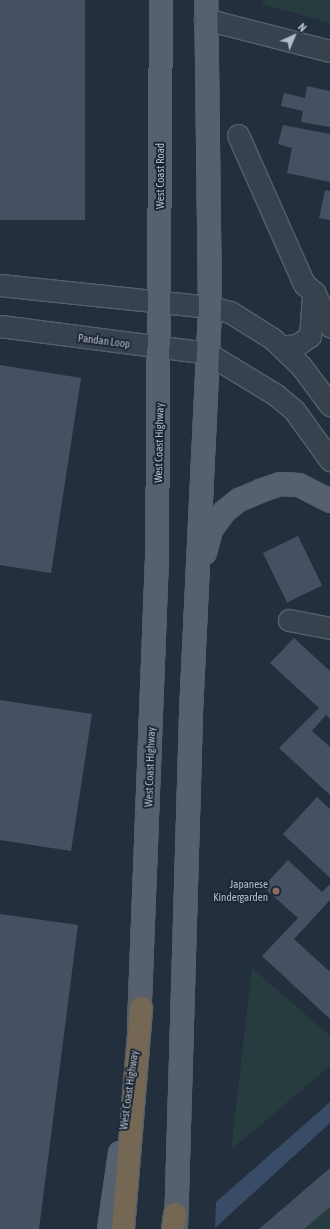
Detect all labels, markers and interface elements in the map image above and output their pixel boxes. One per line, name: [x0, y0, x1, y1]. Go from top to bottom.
north arrow: [274, 16, 314, 56]
text: N: [296, 21, 309, 34]
street label: West Coast Road: [153, 143, 167, 209]
street label: Pandan Loop: [77, 331, 131, 351]
street label: West Coast Highway: [152, 403, 166, 483]
street label: West Coast Highway: [142, 727, 158, 807]
place label: Japanese Kindergarden: [213, 878, 268, 904]
marker: Japanese Kindergarden: [271, 886, 281, 896]
street label: West Coast Highway: [117, 1049, 141, 1131]

